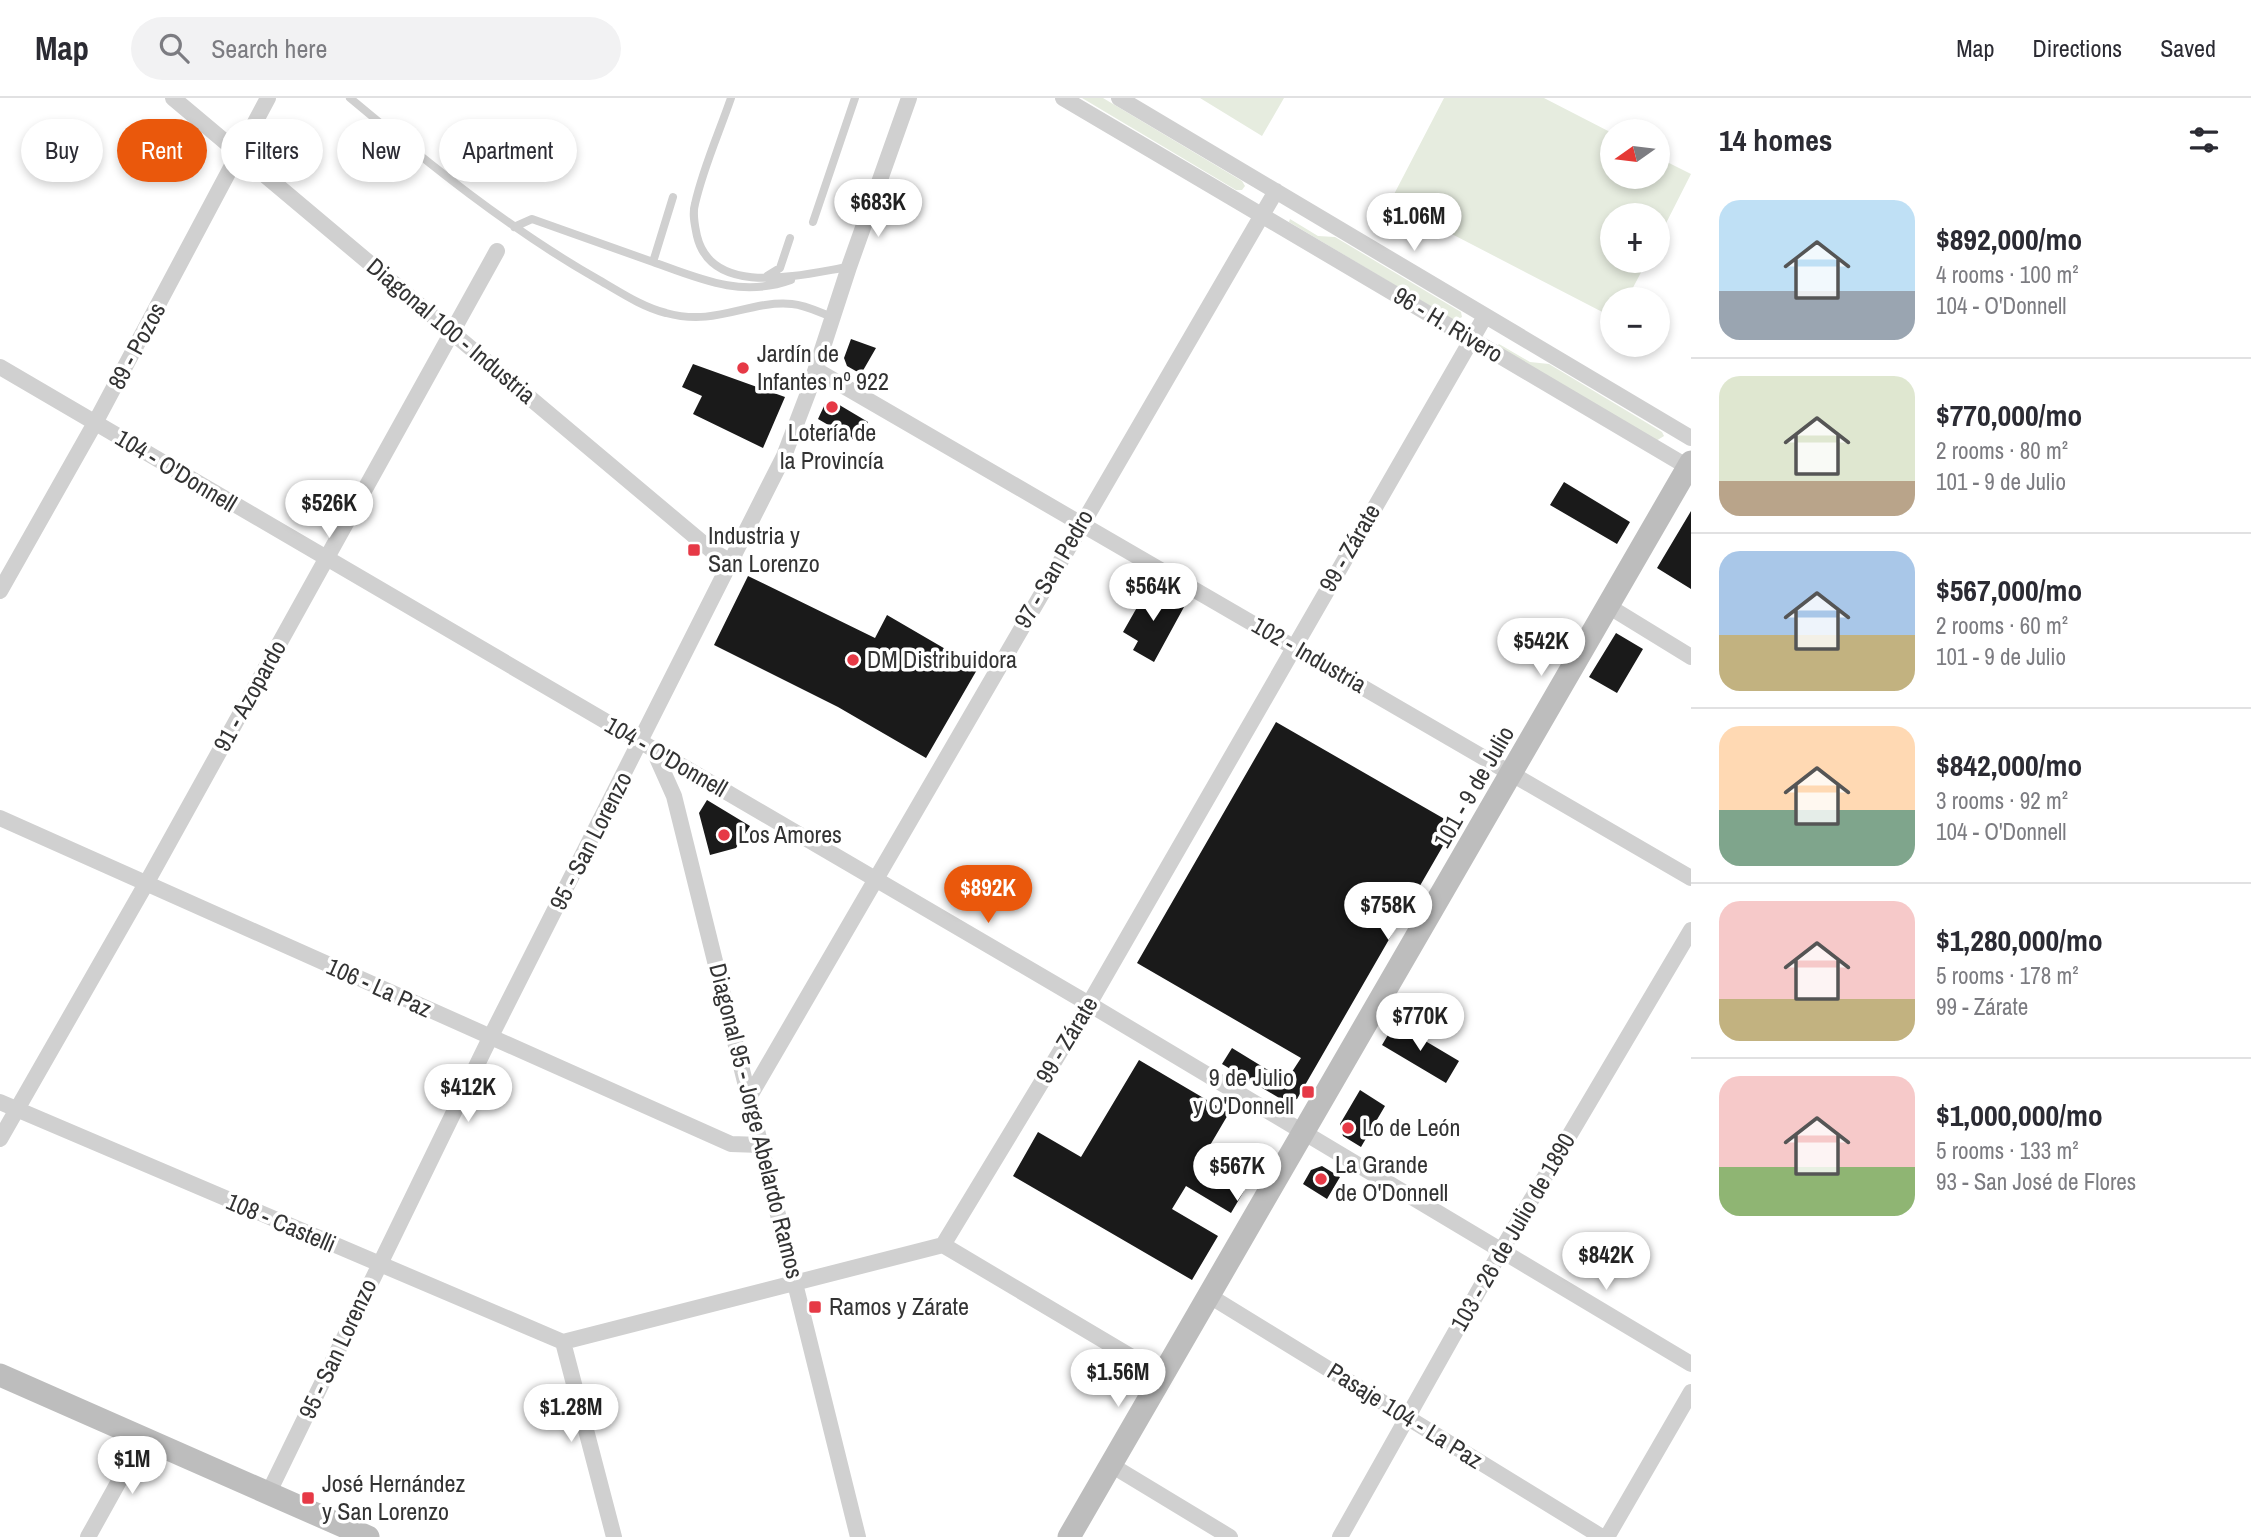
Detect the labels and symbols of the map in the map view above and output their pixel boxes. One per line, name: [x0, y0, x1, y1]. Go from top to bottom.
north arrow: [1600, 119, 1670, 189]
pin: $683K: [829, 180, 927, 239]
pin: $1.06M: [1357, 194, 1471, 253]
street label: Diagonal 100 - Industria: [360, 250, 543, 410]
street label: 96 - H. Rivero: [1388, 279, 1509, 369]
street label: 89 - Pozos: [100, 296, 172, 395]
place label: Jardín de Infantes nº 922: [757, 337, 889, 397]
marker: Jardín de Infantes nº 922: [735, 360, 751, 376]
marker: Lotería de la Provincía: [824, 399, 840, 415]
place label: Lotería de la Provincía: [780, 416, 884, 476]
street label: 104 - O'Donnell: [110, 421, 243, 519]
pin: $526K: [280, 480, 378, 540]
street label: 99 - Zárate: [1311, 498, 1387, 597]
street label: 97 - San Pedro: [1006, 503, 1100, 634]
place label: Industria y San Lorenzo: [708, 519, 820, 579]
marker: Industria y San Lorenzo: [686, 542, 702, 558]
pin: $564K: [1104, 564, 1202, 623]
street label: 102 - Industria: [1247, 609, 1372, 700]
pin: $542K: [1492, 618, 1590, 678]
street label: 91 - Azopardo: [205, 634, 293, 757]
place label: DM Distribuidora: [867, 643, 1017, 675]
marker: DM Distribuidora: [845, 652, 861, 668]
street label: 104 - O'Donnell: [600, 708, 733, 804]
street label: 101 - 9 de Julio: [1425, 720, 1521, 853]
street label: 95 - San Lorenzo: [542, 766, 639, 915]
place label: Los Amores: [738, 818, 842, 850]
marker: Los Amores: [716, 827, 732, 843]
pin: $892K: [939, 866, 1037, 925]
pin: $758K: [1339, 882, 1437, 942]
street label: 106 - La Paz: [322, 950, 437, 1024]
street label: Diagonal 95 - Jorge Abelardo Ramos: [702, 960, 812, 1282]
street label: 99 - Zárate: [1028, 990, 1105, 1089]
pin: $770K: [1371, 993, 1469, 1053]
place label: 9 de Julio y O'Donnell: [1193, 1061, 1294, 1121]
pin: $412K: [419, 1065, 517, 1124]
marker: 9 de Julio y O'Donnell: [1300, 1084, 1316, 1100]
place label: Lo de León: [1362, 1111, 1461, 1143]
marker: Lo de León: [1340, 1120, 1356, 1136]
street label: 103 - 26 de Julio de 1890: [1442, 1127, 1582, 1336]
pin: $567K: [1188, 1144, 1286, 1203]
place label: La Grande de O'Donnell: [1335, 1148, 1448, 1208]
marker: La Grande de O'Donnell: [1313, 1171, 1329, 1187]
street label: 108 - Castelli: [222, 1185, 341, 1259]
pin: $842K: [1557, 1232, 1655, 1292]
street label: 95 - San Lorenzo: [291, 1273, 383, 1424]
place label: Ramos y Zárate: [829, 1290, 969, 1322]
marker: Ramos y Zárate: [807, 1299, 823, 1315]
pin: $1.56M: [1061, 1350, 1175, 1409]
street label: Pasaje 104 - La Paz: [1322, 1355, 1489, 1476]
pin: $1.28M: [514, 1384, 628, 1444]
pin: $1M: [98, 1436, 166, 1496]
place label: José Hernández y San Lorenzo: [322, 1467, 465, 1527]
marker: José Hernández y San Lorenzo: [300, 1490, 316, 1506]

